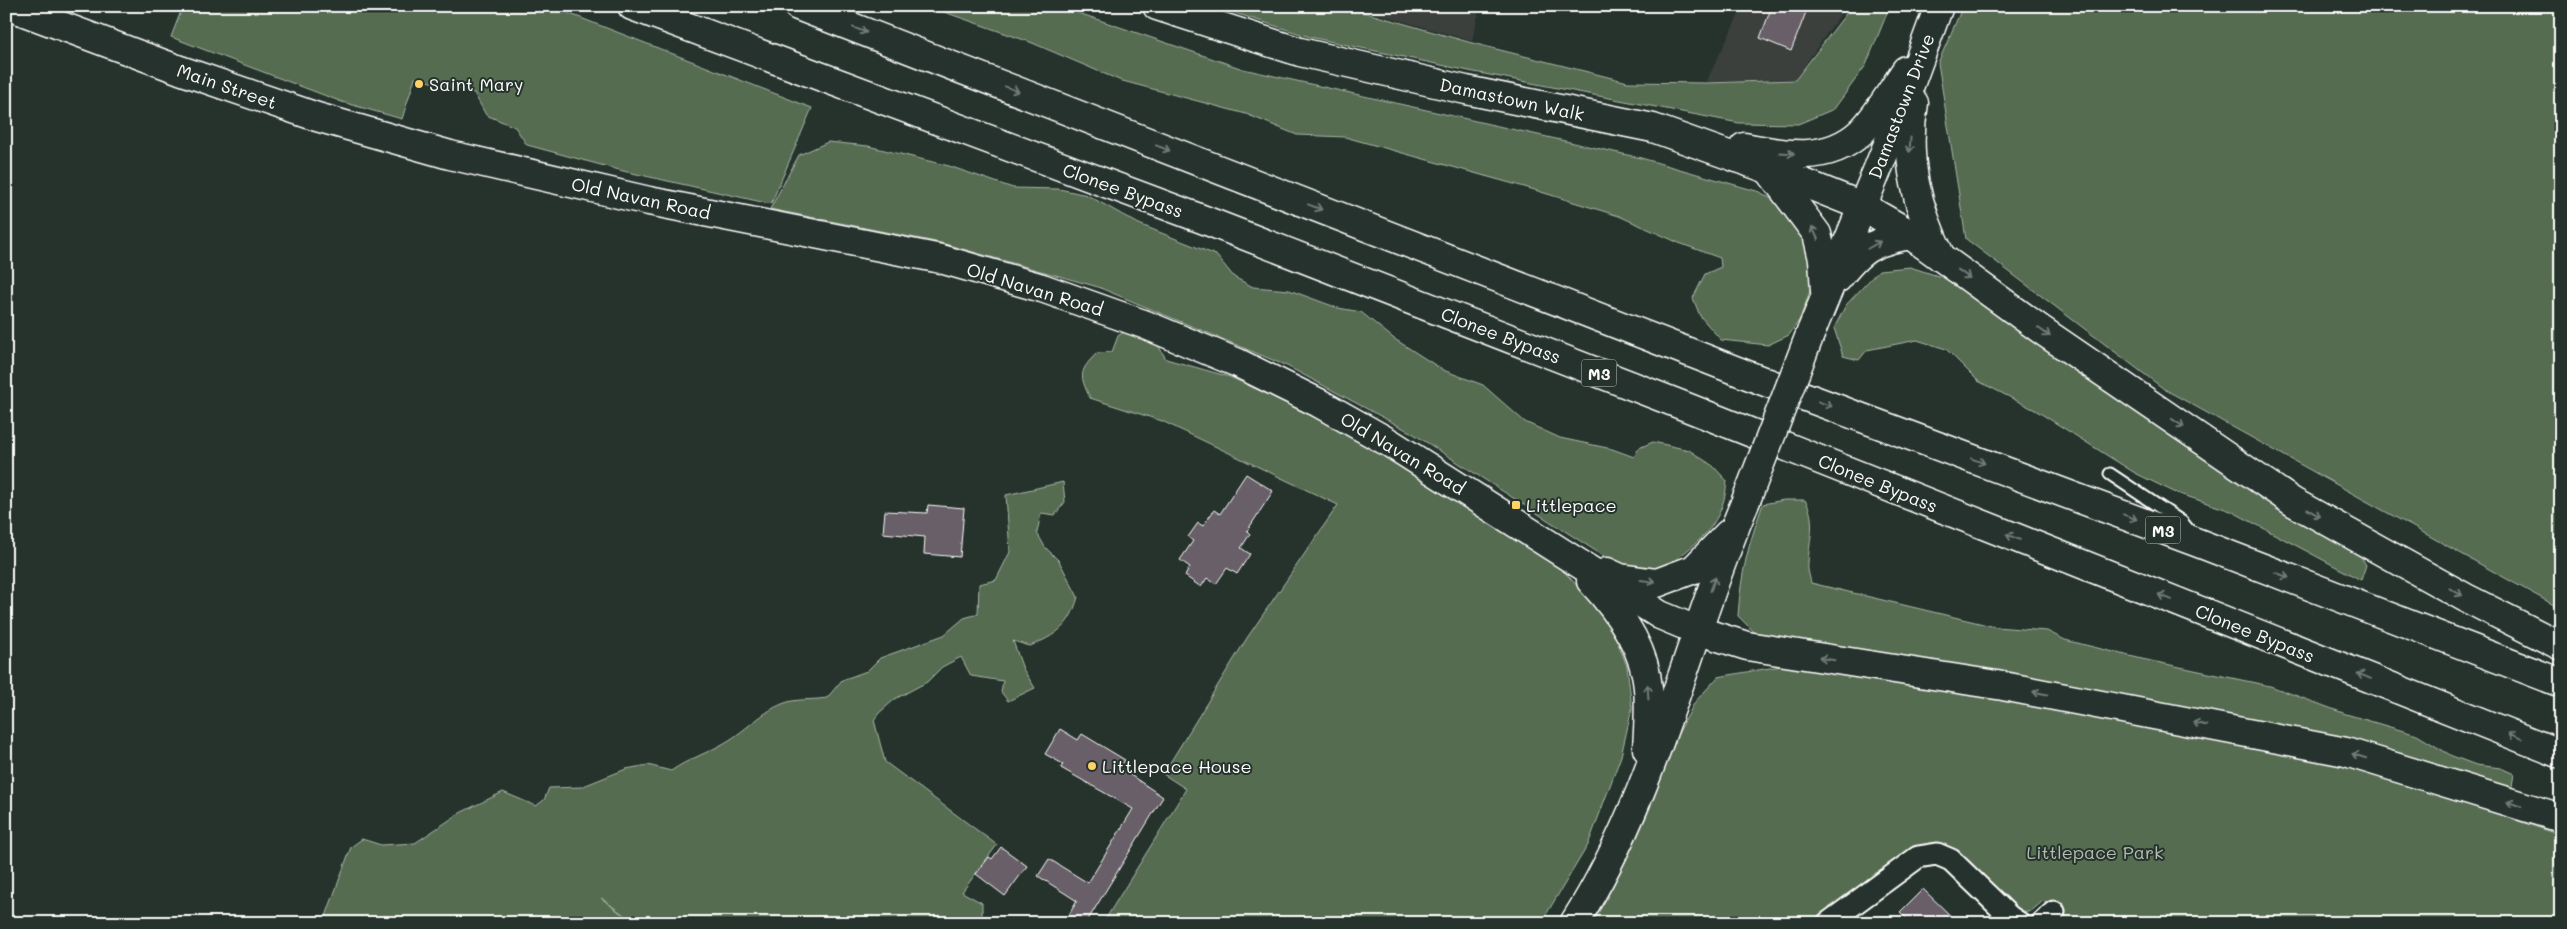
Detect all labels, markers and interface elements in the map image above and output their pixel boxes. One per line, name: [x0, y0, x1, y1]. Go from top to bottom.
one-way arrow: [852, 26, 867, 35]
street label: Damastown Drive: [1862, 30, 1940, 182]
street label: Main Street: [174, 58, 280, 114]
place label: Saint Mary: [429, 72, 524, 96]
street label: Damastown Walk: [1437, 72, 1587, 126]
marker: Saint Mary: [413, 78, 425, 90]
one-way arrow: [1004, 85, 1019, 94]
one-way arrow: [1906, 137, 1915, 153]
one-way arrow: [1155, 144, 1170, 153]
one-way arrow: [1778, 149, 1794, 158]
street label: Clonee Bypass: [1059, 157, 1187, 223]
street label: Old Navan Road: [569, 172, 713, 224]
one-way arrow: [1306, 203, 1322, 212]
one-way arrow: [1810, 226, 1819, 241]
one-way arrow: [1867, 239, 1881, 249]
street label: Old Navan Road: [964, 257, 1106, 321]
one-way arrow: [1956, 268, 1970, 279]
street label: Clonee Bypass: [1438, 301, 1564, 369]
one-way arrow: [2037, 327, 2051, 337]
road number: M3: [1582, 359, 1616, 386]
one-way arrow: [1817, 400, 1832, 409]
street label: Old Navan Road: [1336, 406, 1470, 500]
one-way arrow: [2171, 419, 2185, 429]
street label: Clonee Bypass: [1815, 448, 1941, 518]
one-way arrow: [1969, 457, 1985, 466]
place label: Littlepace: [1526, 493, 1617, 517]
marker: Littlepace: [1510, 499, 1522, 511]
one-way arrow: [2306, 509, 2320, 519]
one-way arrow: [2122, 513, 2137, 522]
road number: M3: [2146, 516, 2180, 544]
one-way arrow: [2006, 532, 2022, 541]
one-way arrow: [2274, 571, 2289, 580]
one-way arrow: [1640, 577, 1656, 587]
one-way arrow: [1709, 577, 1718, 593]
one-way arrow: [2448, 588, 2462, 598]
one-way arrow: [2157, 592, 2173, 601]
street label: Clonee Bypass: [2192, 598, 2318, 668]
one-way arrow: [1819, 653, 1835, 663]
one-way arrow: [2357, 671, 2372, 681]
one-way arrow: [1643, 684, 1652, 700]
one-way arrow: [2033, 687, 2049, 697]
one-way arrow: [2192, 718, 2208, 728]
one-way arrow: [2508, 731, 2524, 740]
one-way arrow: [2351, 750, 2367, 760]
place label: Littlepace House: [1102, 754, 1252, 778]
marker: Littlepace House: [1086, 760, 1098, 772]
one-way arrow: [2507, 799, 2523, 808]
park label: Littlepace Park: [2026, 840, 2164, 864]

